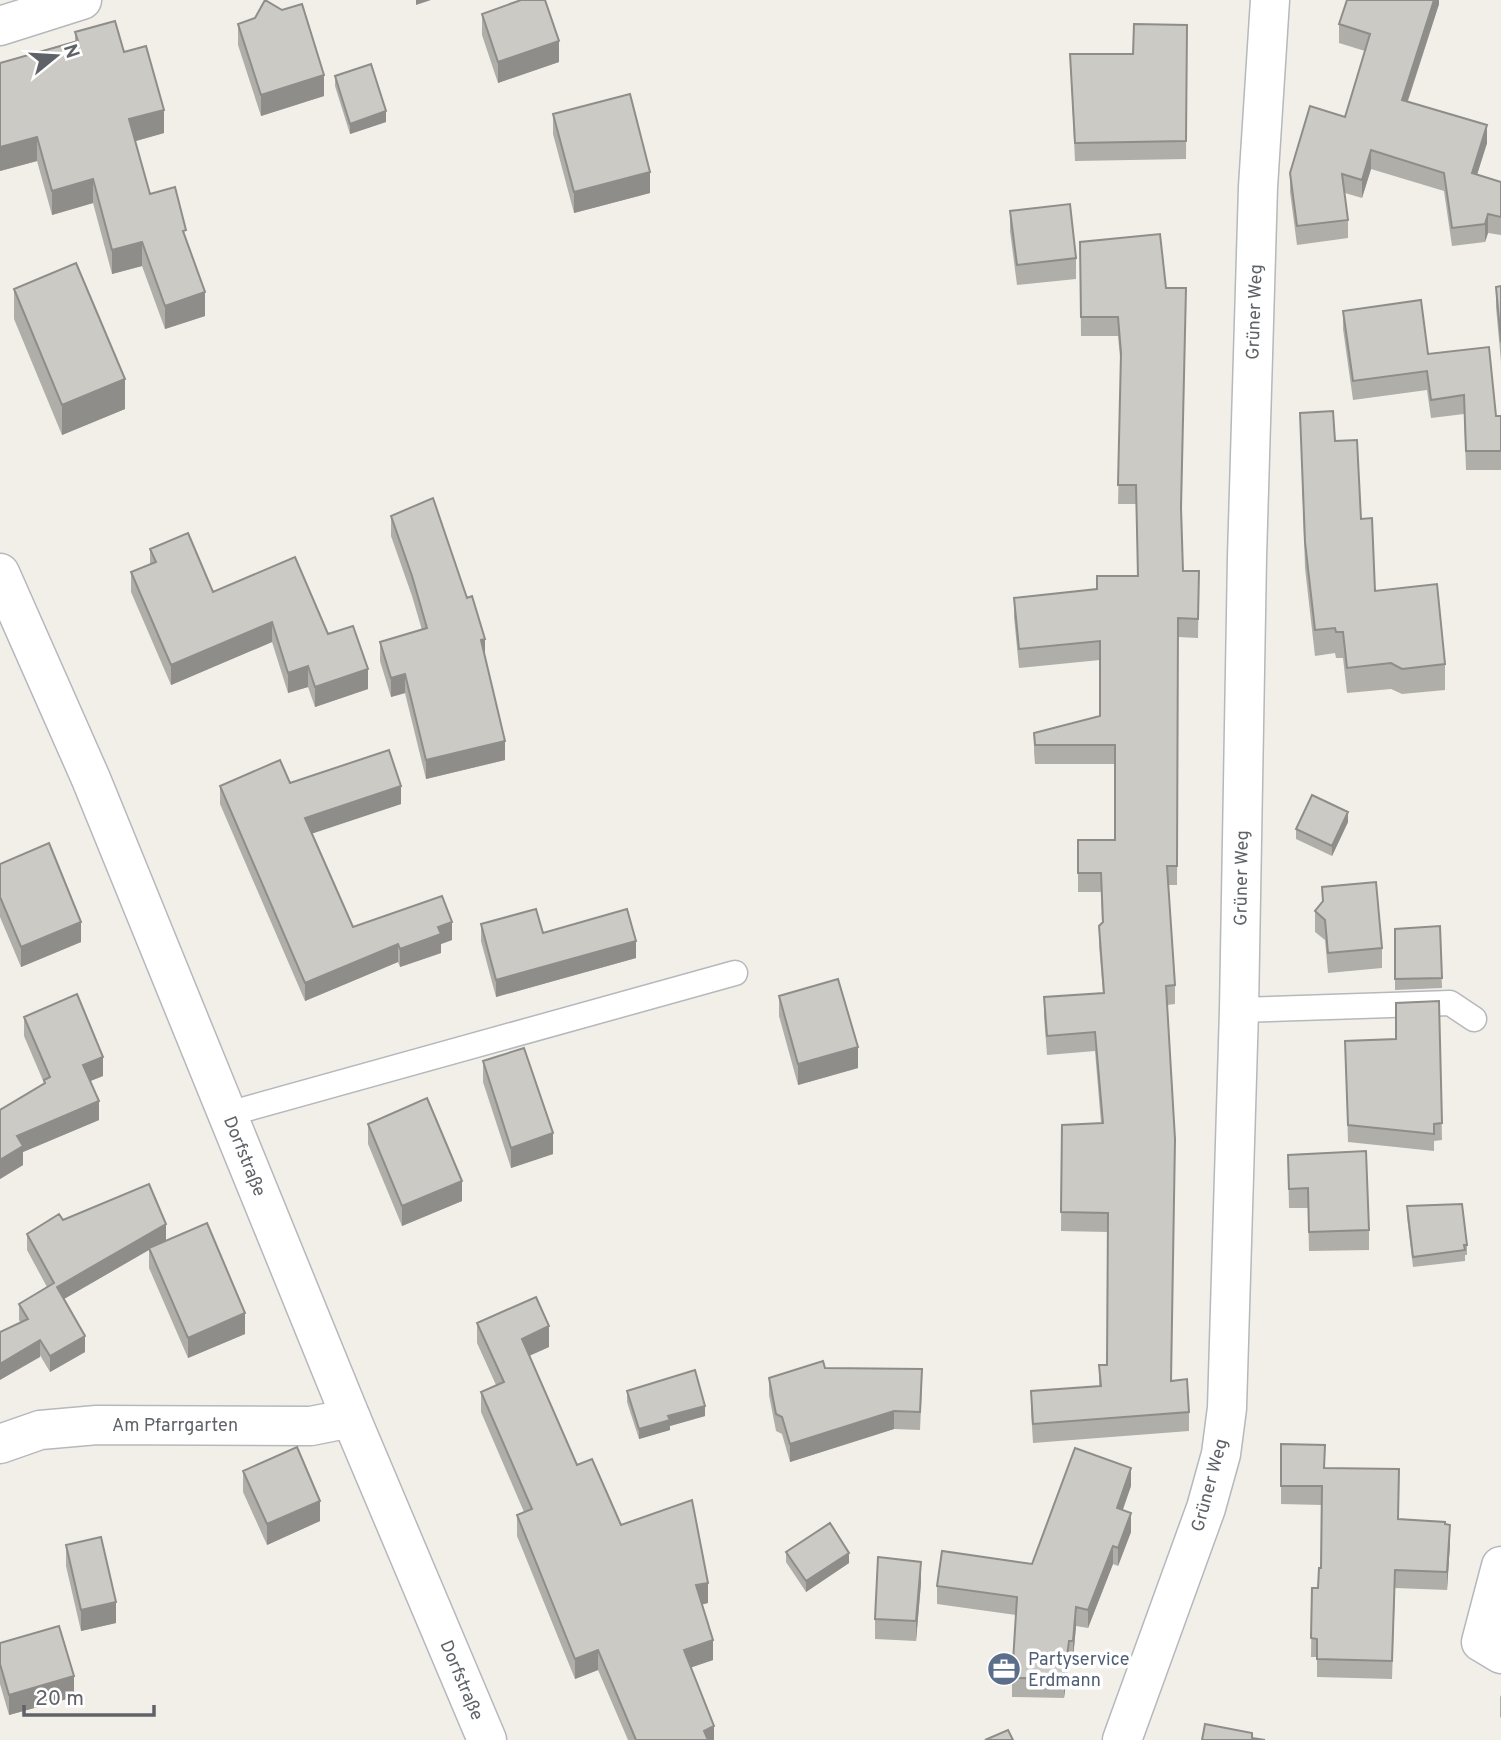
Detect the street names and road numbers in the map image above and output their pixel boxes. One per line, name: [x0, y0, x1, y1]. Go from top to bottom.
street label: Grüner Weg: [1242, 264, 1269, 360]
street label: Grüner Weg: [1230, 830, 1255, 926]
street label: Dorfstraße: [217, 1113, 270, 1200]
street label: Am Pfarrgarten: [112, 1415, 238, 1438]
street label: Grüner Weg: [1187, 1436, 1234, 1535]
street label: Dorfstraße: [433, 1637, 488, 1724]

